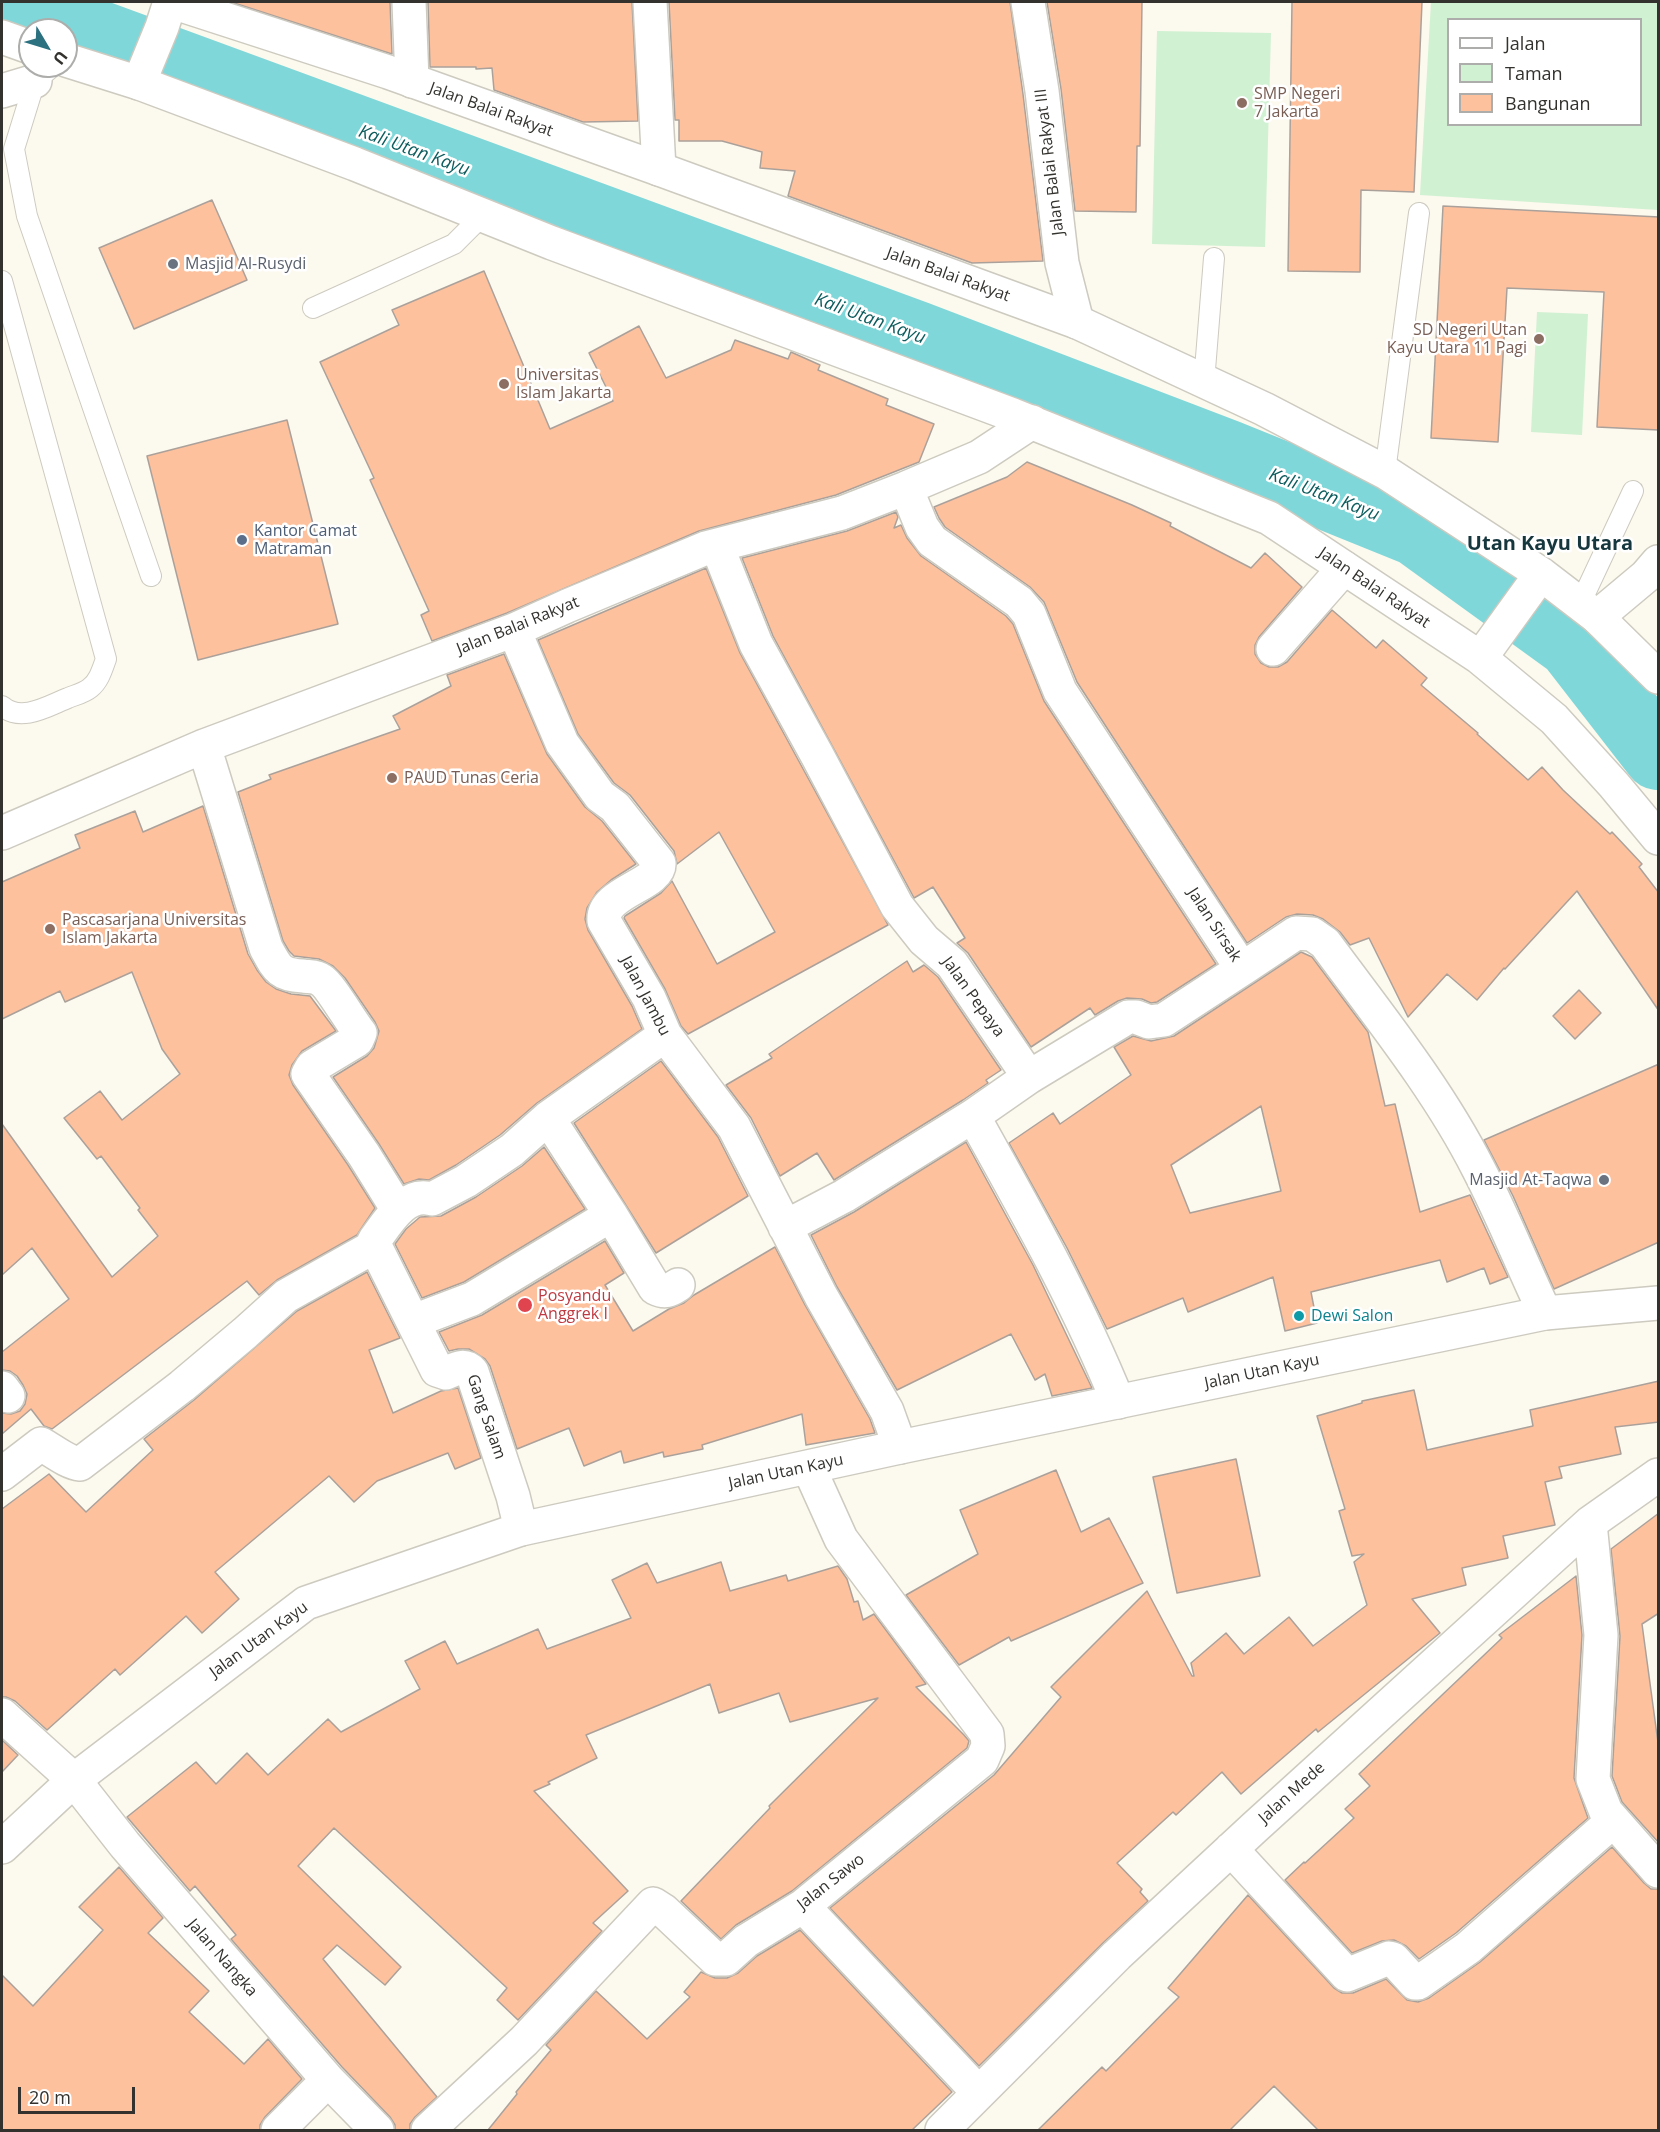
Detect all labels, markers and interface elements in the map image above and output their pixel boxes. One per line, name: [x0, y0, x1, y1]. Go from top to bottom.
north arrow: [18, 18, 78, 78]
legend: [1447, 18, 1642, 126]
text: Jalan: [1505, 31, 1545, 55]
text: U: [48, 46, 73, 69]
text: Taman: [1505, 61, 1563, 85]
street label: Jalan Balai Rakyat: [427, 79, 555, 141]
place label: SMP Negeri 7 Jakarta: [1254, 84, 1340, 122]
street label: Jalan Balai Rakyat III: [1031, 87, 1069, 237]
text: Bangunan: [1505, 91, 1591, 115]
marker: SMP Negeri 7 Jakarta: [1235, 96, 1249, 110]
water label: Kali Utan Kayu: [356, 121, 472, 181]
street label: Jalan Balai Rakyat: [884, 244, 1012, 306]
place label: Masjid Al-Rusydi: [185, 254, 306, 274]
marker: Masjid Al-Rusydi: [166, 257, 180, 271]
water label: Kali Utan Kayu: [812, 289, 928, 349]
place label: SD Negeri Utan Kayu Utara 11 Pagi: [1387, 320, 1527, 358]
marker: SD Negeri Utan Kayu Utara 11 Pagi: [1532, 332, 1546, 346]
place label: Universitas Islam Jakarta: [516, 365, 612, 403]
marker: Universitas Islam Jakarta: [497, 377, 511, 391]
water label: Kali Utan Kayu: [1266, 464, 1382, 526]
place label: Kantor Camat Matraman: [254, 521, 357, 559]
district label: Utan Kayu Utara: [1467, 532, 1633, 556]
marker: Kantor Camat Matraman: [235, 533, 249, 547]
street label: Jalan Balai Rakyat: [1315, 544, 1433, 632]
street label: Jalan Balai Rakyat: [454, 593, 582, 659]
place label: PAUD Tunas Ceria: [404, 768, 539, 788]
marker: PAUD Tunas Ceria: [385, 771, 399, 785]
street label: Jalan Sirsak: [1183, 884, 1245, 966]
place label: Pascasarjana Universitas Islam Jakarta: [62, 910, 246, 948]
marker: Pascasarjana Universitas Islam Jakarta: [43, 922, 57, 936]
street label: Jalan Jambu: [616, 953, 674, 1039]
street label: Jalan Pepaya: [938, 953, 1008, 1041]
place label: Masjid At-Taqwa: [1469, 1170, 1592, 1190]
marker: Masjid At-Taqwa: [1597, 1173, 1611, 1187]
place label: Posyandu Anggrek I: [538, 1286, 611, 1324]
marker: Posyandu Anggrek I: [516, 1296, 534, 1314]
place label: Dewi Salon: [1311, 1306, 1393, 1326]
marker: Dewi Salon: [1292, 1309, 1306, 1323]
street label: Jalan Utan Kayu: [1203, 1350, 1321, 1394]
street label: Gang Salam: [463, 1372, 509, 1462]
street label: Jalan Utan Kayu: [727, 1450, 845, 1494]
street label: Jalan Utan Kayu: [206, 1598, 312, 1682]
street label: Jalan Mede: [1255, 1758, 1329, 1828]
street label: Jalan Sawo: [794, 1850, 868, 1914]
street label: Jalan Nangka: [183, 1915, 261, 2001]
scale bar: [21, 2075, 138, 2113]
text: 20 m: [29, 2085, 71, 2109]

